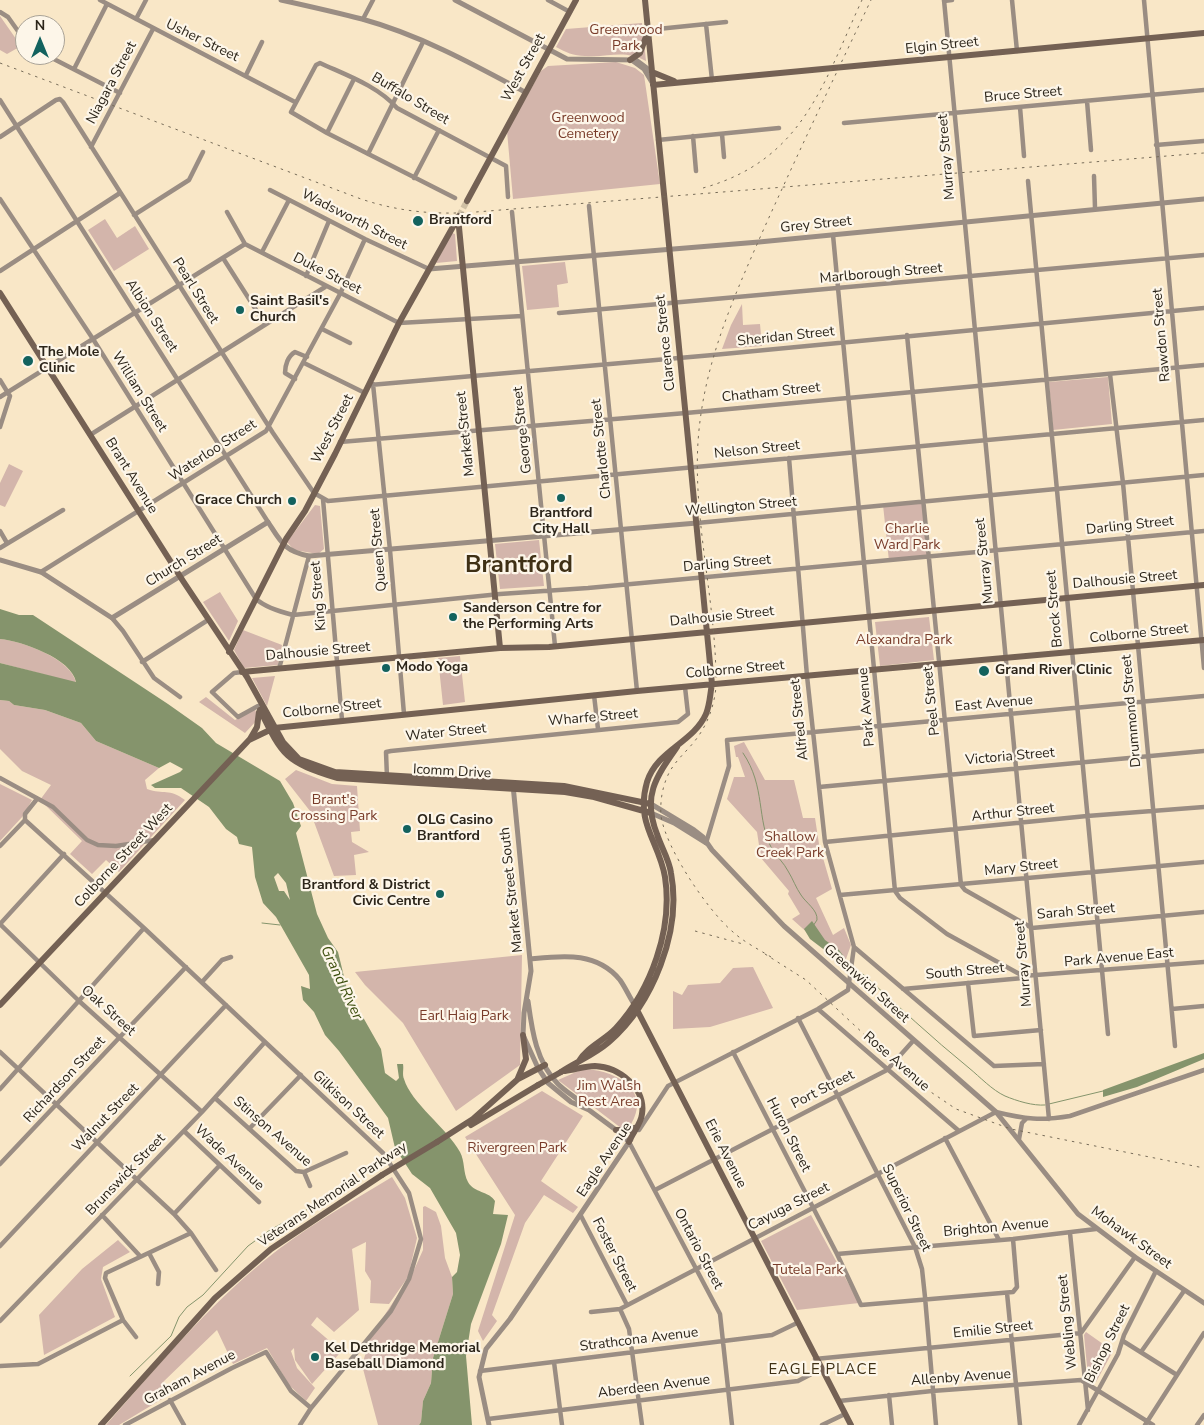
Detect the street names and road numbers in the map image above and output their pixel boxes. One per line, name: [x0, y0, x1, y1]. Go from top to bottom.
street label: Usher Street: [163, 16, 241, 66]
street label: West Street: [498, 31, 550, 105]
street label: Elgin Street: [905, 34, 979, 58]
street label: Niagara Street: [83, 39, 141, 127]
street label: Buffalo Street: [368, 69, 452, 129]
street label: Bruce Street: [983, 83, 1063, 107]
street label: Murray Street: [935, 113, 959, 201]
street label: Wadsworth Street: [298, 186, 410, 254]
street label: Grey Street: [780, 213, 852, 237]
street label: Duke Street: [290, 250, 364, 298]
street label: Pearl Street: [168, 255, 222, 327]
street label: Marlborough Street: [819, 260, 943, 288]
street label: Albion Street: [121, 276, 181, 356]
street label: Rawdon Street: [1150, 287, 1174, 383]
street label: Clarence Street: [653, 294, 679, 392]
street label: Sheridan Street: [737, 324, 835, 350]
street label: William Street: [108, 349, 170, 435]
street label: Chatham Street: [721, 379, 821, 407]
street label: George Street: [510, 385, 536, 475]
street label: Market Street: [453, 391, 479, 477]
street label: West Street: [308, 392, 358, 466]
street label: Charlotte Street: [588, 398, 616, 500]
street label: Waterloo Street: [166, 417, 260, 485]
street label: Brant Avenue: [101, 435, 161, 517]
street label: Nelson Street: [713, 437, 801, 463]
street label: Wellington Street: [684, 494, 798, 520]
street label: Queen Street: [367, 508, 391, 592]
street label: Darling Street: [1085, 513, 1175, 539]
street label: Murray Street: [972, 517, 998, 605]
street label: Church Street: [143, 531, 225, 591]
street label: Darling Street: [682, 552, 772, 576]
street label: King Street: [308, 560, 330, 632]
street label: Dalhousie Street: [1072, 567, 1178, 593]
street label: Brock Street: [1043, 570, 1067, 648]
street label: Dalhousie Street: [669, 603, 775, 631]
street label: Colborne Street: [1089, 620, 1189, 648]
street label: Dalhousie Street: [265, 639, 371, 665]
street label: Drummond Street: [1119, 654, 1145, 768]
street label: Colborne Street: [685, 657, 785, 683]
street label: Peel Street: [920, 666, 944, 736]
street label: Park Avenue: [855, 667, 879, 747]
street label: Alfred Street: [787, 679, 813, 761]
street label: East Avenue: [954, 692, 1034, 716]
street label: Colborne Street: [282, 695, 382, 723]
street label: Wharfe Street: [548, 706, 638, 730]
street label: Water Street: [405, 720, 487, 746]
street label: Victoria Street: [965, 745, 1055, 769]
street label: Icomm Drive: [412, 762, 492, 782]
street label: Colborne Street West: [71, 800, 177, 912]
street label: Arthur Street: [971, 800, 1055, 826]
street label: Market Street South: [497, 826, 527, 954]
street label: Mary Street: [983, 856, 1059, 880]
street label: Sarah Street: [1036, 900, 1116, 924]
street label: Murray Street: [1012, 920, 1036, 1008]
street label: Greenwich Street: [820, 941, 912, 1027]
street label: Park Avenue East: [1064, 945, 1174, 971]
street label: South Street: [925, 960, 1005, 984]
street label: Oak Street: [78, 982, 138, 1040]
street label: Rose Avenue: [859, 1029, 933, 1095]
street label: Richardson Street: [21, 1033, 109, 1127]
street label: Gilkison Street: [309, 1067, 387, 1143]
street label: Port Street: [789, 1067, 857, 1113]
street label: Walnut Street: [69, 1080, 143, 1156]
street label: Stinson Avenue: [229, 1093, 315, 1171]
street label: Huron Street: [762, 1095, 814, 1175]
street label: Erie Avenue: [700, 1117, 750, 1191]
street label: Eagle Avenue: [574, 1119, 636, 1201]
street label: Wade Avenue: [191, 1122, 267, 1194]
street label: Brunswick Street: [83, 1131, 169, 1219]
street label: Veterans Memorial Parkway: [255, 1139, 411, 1251]
street label: Superior Street: [878, 1162, 934, 1254]
street label: Cayuga Street: [746, 1179, 832, 1235]
street label: Mohawk Street: [1087, 1203, 1175, 1273]
street label: Ontario Street: [670, 1206, 726, 1292]
street label: Foster Street: [588, 1215, 640, 1295]
street label: Brighton Avenue: [943, 1215, 1049, 1241]
street label: Webling Street: [1055, 1274, 1081, 1370]
street label: Bishop Street: [1082, 1302, 1134, 1386]
street label: Emilie Street: [952, 1317, 1034, 1343]
street label: Strathcona Avenue: [579, 1324, 699, 1356]
street label: Graham Avenue: [141, 1347, 239, 1409]
street label: Allenby Avenue: [910, 1366, 1012, 1390]
street label: Aberdeen Avenue: [597, 1372, 711, 1402]

